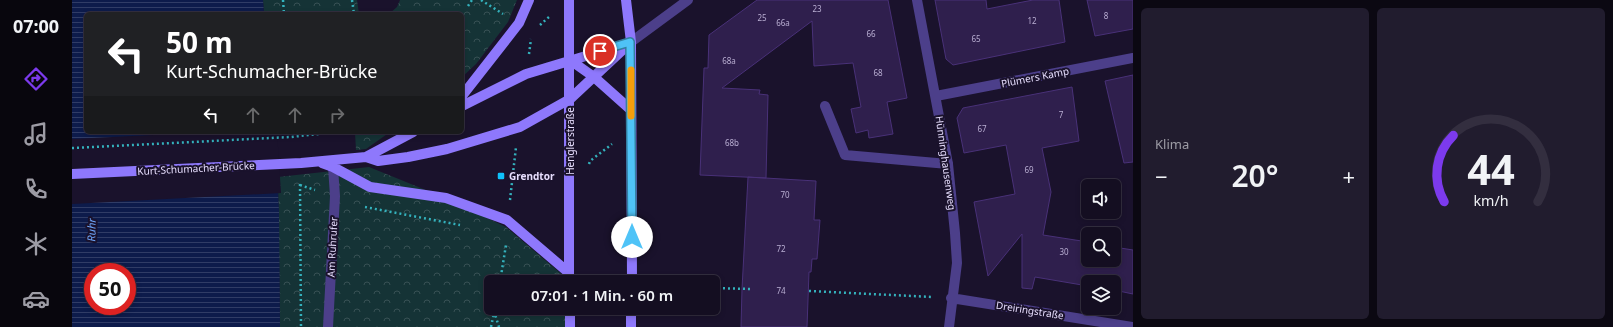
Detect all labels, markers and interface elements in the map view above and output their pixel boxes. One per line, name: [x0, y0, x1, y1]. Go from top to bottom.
house number: 23: [812, 3, 822, 14]
house number: 8: [1104, 10, 1109, 21]
house number: 25: [757, 12, 767, 23]
text: 07:00: [13, 14, 59, 38]
house number: 12: [1027, 15, 1037, 26]
house number: 66a: [776, 17, 790, 28]
text: 50 m: [166, 23, 233, 61]
icon: left: [100, 28, 152, 80]
house number: 66: [866, 28, 876, 39]
house number: 65: [971, 33, 981, 44]
pin: [583, 34, 617, 68]
icon: arrive: [589, 40, 611, 62]
house number: 68a: [722, 55, 736, 66]
text: Kurt-Schumacher-Brücke: [166, 59, 378, 83]
street label: Plümers Kamp: [1000, 64, 1070, 90]
icon: directions: [22, 65, 50, 93]
house number: 68: [873, 67, 883, 78]
icon: left: [200, 104, 222, 126]
icon: ahead: [242, 104, 264, 126]
icon: ahead: [284, 104, 306, 126]
icon: right: [326, 104, 348, 126]
street label: Henglerstraße: [563, 107, 577, 175]
house number: 7: [1059, 109, 1064, 120]
street label: Hünninghausenweg: [932, 115, 960, 211]
icon: music: [22, 120, 50, 148]
house number: 67: [977, 123, 987, 134]
text: Klima: [1155, 135, 1189, 153]
house number: 68b: [725, 137, 739, 148]
text: 44: [1467, 140, 1515, 196]
text: 20°: [1231, 155, 1279, 196]
street label: Kurt-Schumacher-Brücke: [137, 158, 255, 178]
text: −: [1155, 161, 1168, 191]
text: +: [1342, 161, 1355, 191]
house number: 69: [1024, 164, 1034, 175]
place label: Grendtor: [509, 169, 555, 183]
marker: Grendtor: [496, 171, 506, 181]
icon: phone: [22, 175, 50, 203]
map controls: [1081, 179, 1121, 315]
button: sound: [1081, 179, 1121, 219]
house number: 70: [780, 189, 790, 200]
text: km/h: [1473, 190, 1509, 209]
street label: Am Ruhrufer: [323, 216, 341, 278]
position arrow: [611, 216, 653, 258]
water label: Ruhr: [83, 218, 99, 242]
button: search: [1081, 227, 1121, 267]
icon: climate: [22, 230, 50, 258]
house number: 72: [776, 243, 786, 254]
house number: 30: [1059, 246, 1069, 257]
speed limit sign: 50: [84, 263, 136, 315]
button: layers: [1081, 275, 1121, 315]
icon: car: [22, 285, 50, 313]
text: 07:01 · 1 Min. · 60 m: [531, 285, 673, 305]
house number: 74: [776, 285, 786, 296]
street label: Dreiringstraße: [995, 298, 1065, 322]

